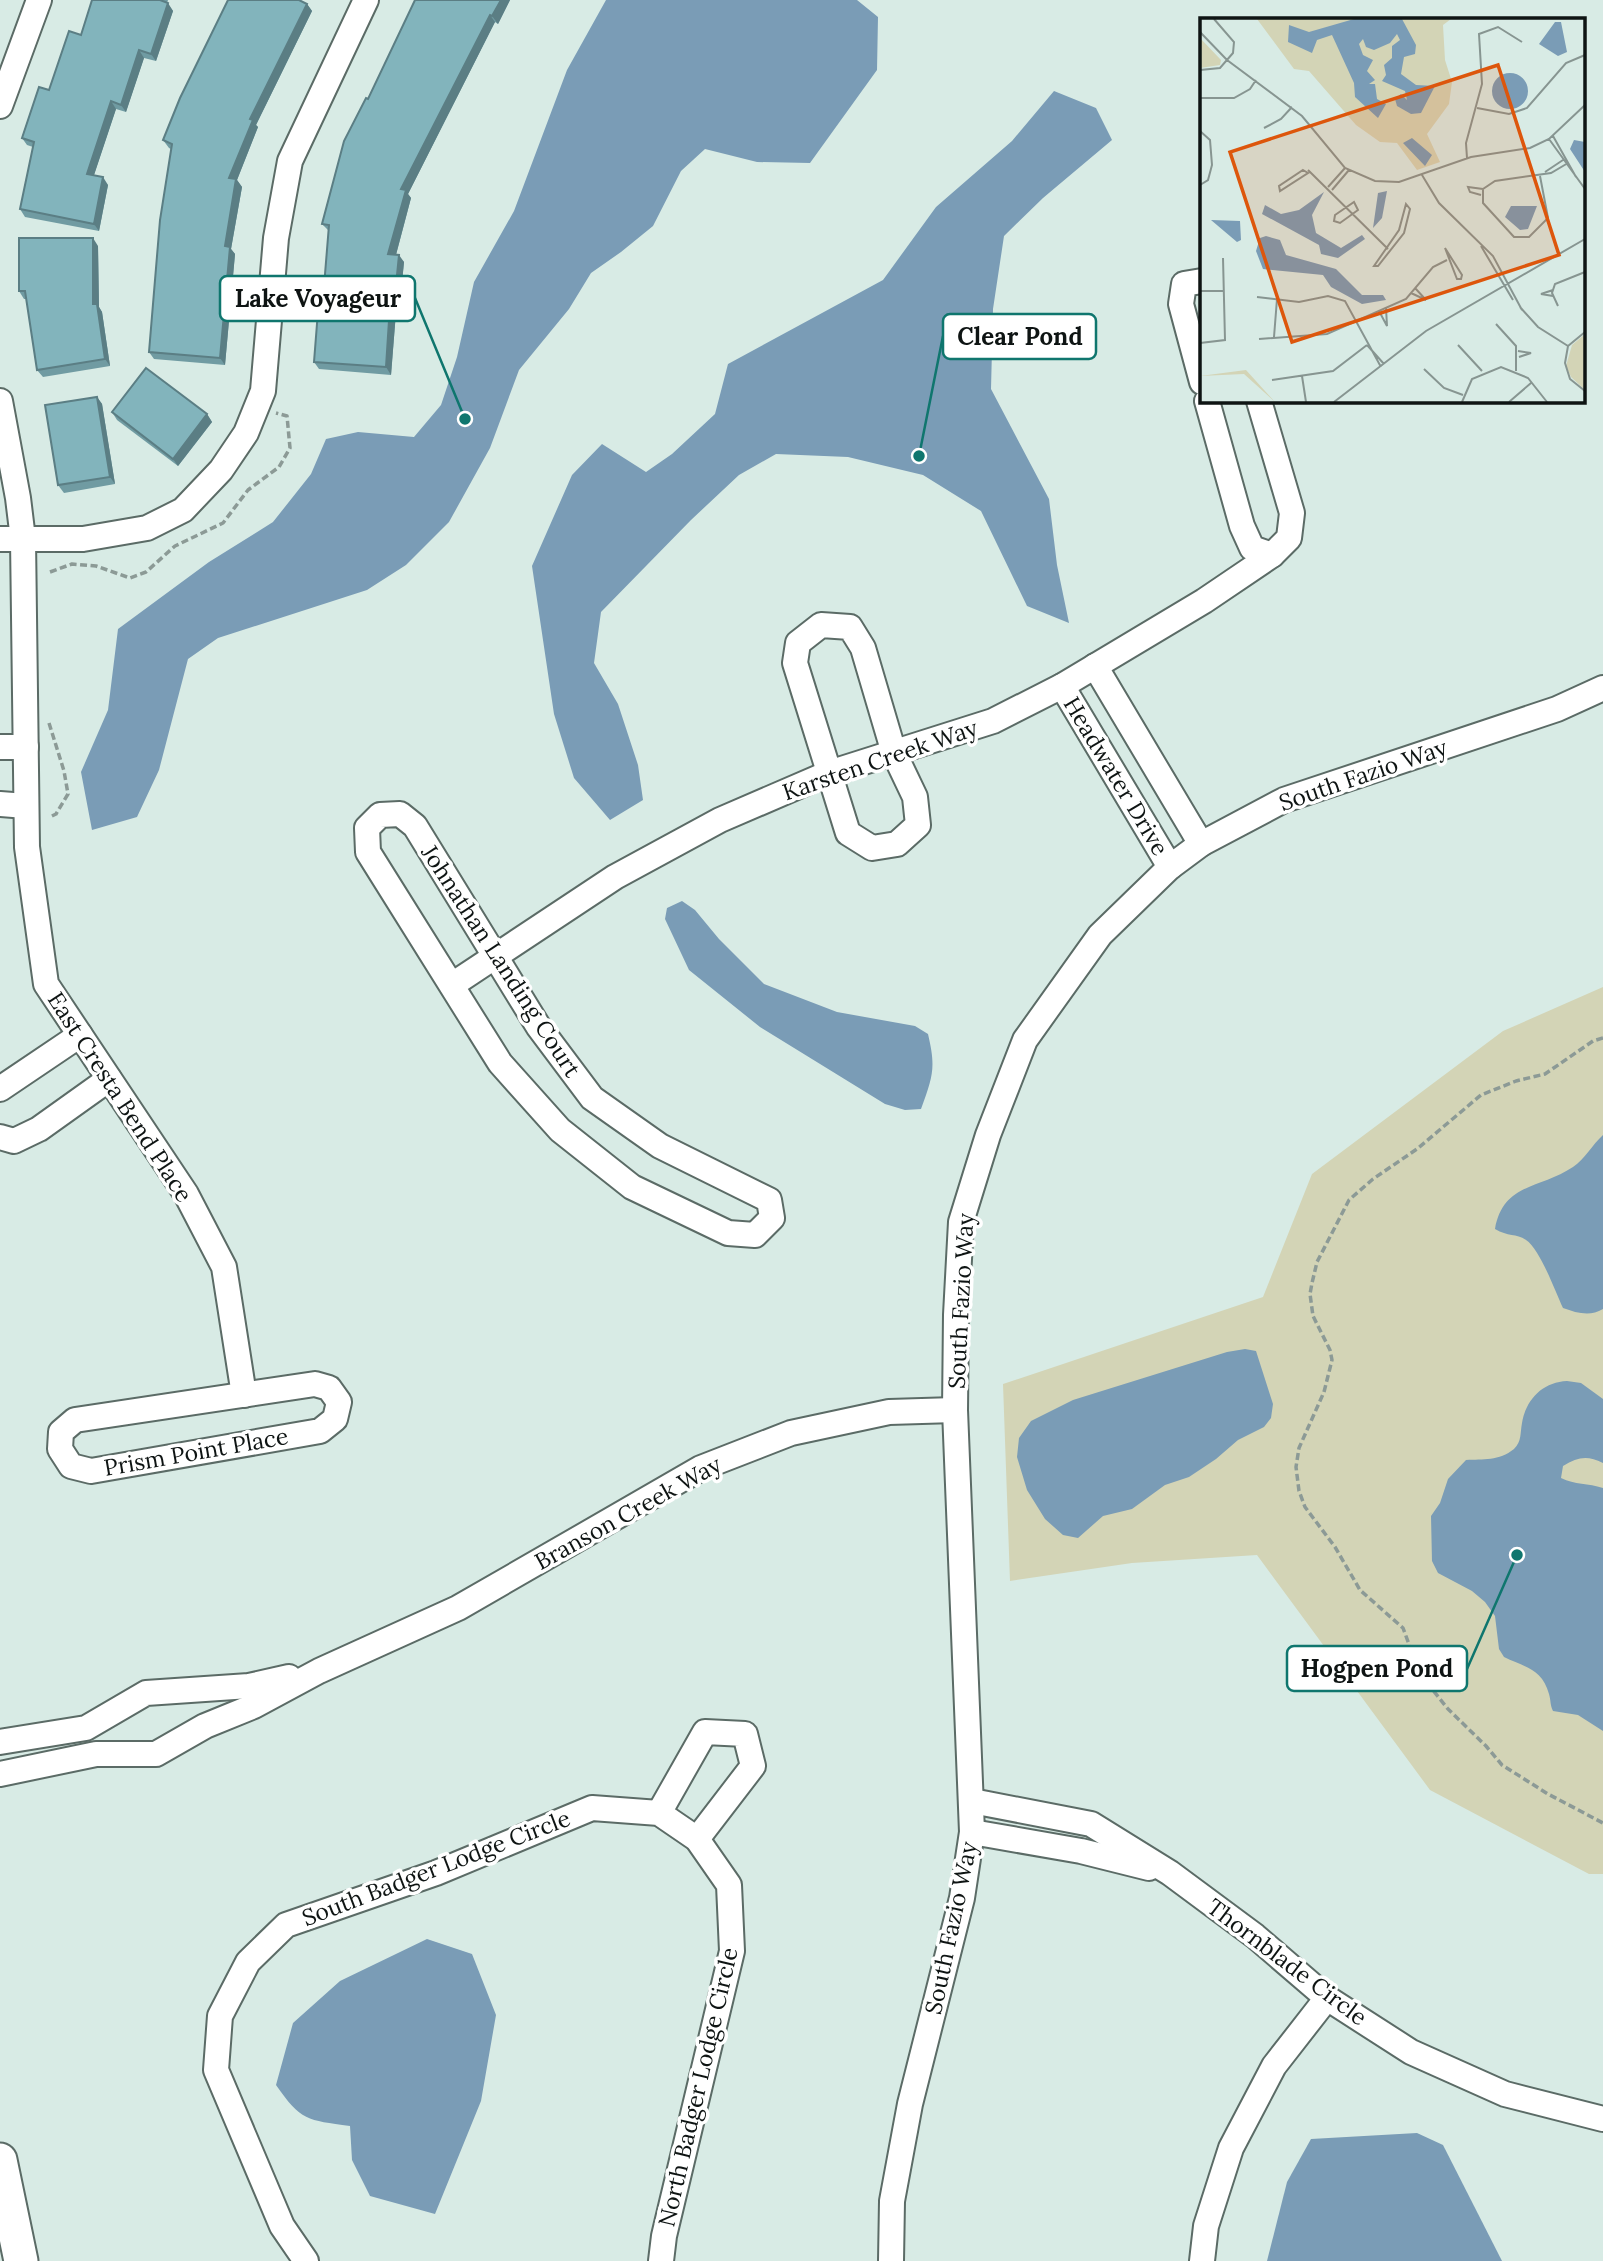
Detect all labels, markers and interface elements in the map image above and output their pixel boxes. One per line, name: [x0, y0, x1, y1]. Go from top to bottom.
inset map: [1200, 18, 1586, 402]
callout: Lake Voyageur: [220, 276, 415, 321]
text: Lake Voyageur: [235, 283, 402, 314]
callout: Clear Pond: [943, 314, 1096, 359]
text: Clear Pond: [957, 321, 1083, 352]
street label: Headwater Drive: [1058, 691, 1175, 860]
street label: Karsten Creek Way: [778, 712, 982, 807]
street label: South Fazio Way: [1275, 732, 1452, 817]
street label: Johnathan Landing Court: [415, 838, 587, 1082]
street label: East Cresta Bend Place: [42, 986, 199, 1207]
street label: South Fazio Way: [941, 1211, 980, 1390]
street label: Prism Point Place: [102, 1421, 290, 1482]
street label: Branson Creek Way: [529, 1449, 727, 1576]
callout: Hogpen Pond: [1287, 1646, 1467, 1691]
text: Hogpen Pond: [1301, 1653, 1453, 1684]
street label: South Badger Lodge Circle: [298, 1803, 574, 1932]
street label: South Fazio Way: [918, 1838, 983, 2017]
street label: Thornblade Circle: [1202, 1892, 1373, 2031]
street label: North Badger Lodge Circle: [651, 1945, 744, 2229]

